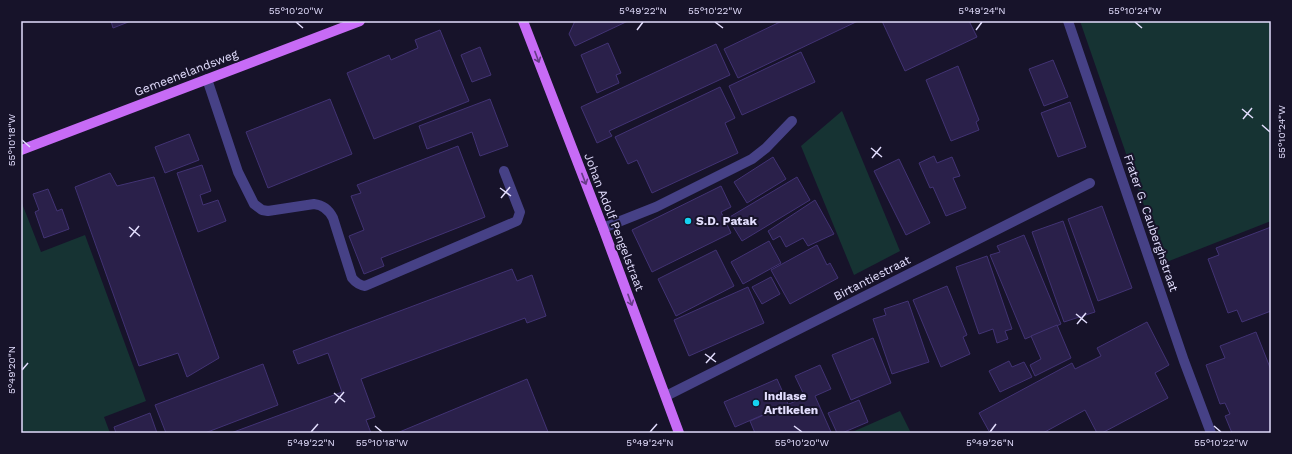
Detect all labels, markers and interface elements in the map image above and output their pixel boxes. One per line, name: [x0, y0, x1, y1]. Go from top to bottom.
text: 55°10'20"W: [269, 5, 324, 16]
text: 5°49'22"N: [619, 5, 667, 16]
text: 55°10'22"W: [688, 5, 742, 16]
text: 5°49'24"N: [958, 5, 1006, 16]
text: 55°10'24"W: [1108, 5, 1162, 16]
street label: Gemeenelandsweg: [132, 47, 240, 99]
one-way arrow: [534, 51, 541, 63]
text: 55°10'24"W: [1276, 105, 1287, 159]
text: 55°10'18"W: [6, 113, 17, 166]
street label: Johan Adolf Pengelstraat: [581, 151, 647, 293]
street label: Frater G. Cauberghstraat: [1121, 152, 1181, 294]
one-way arrow: [581, 172, 588, 184]
place label: S.D. Patak: [696, 214, 757, 228]
marker: S.D. Patak: [683, 216, 693, 226]
street label: Birtantiestraat: [831, 253, 913, 303]
one-way arrow: [626, 294, 634, 306]
text: 5°49'20"N: [6, 346, 17, 394]
place label: Indiase Artikelen: [764, 389, 818, 417]
marker: Indiase Artikelen: [751, 398, 761, 408]
text: 5°49'22"N: [287, 437, 335, 448]
text: 55°10'18"W: [356, 437, 409, 448]
text: 5°49'24"N: [626, 437, 674, 448]
text: 55°10'20"W: [775, 437, 830, 448]
text: 5°49'26"N: [966, 437, 1014, 448]
text: 55°10'22"W: [1194, 437, 1248, 448]

